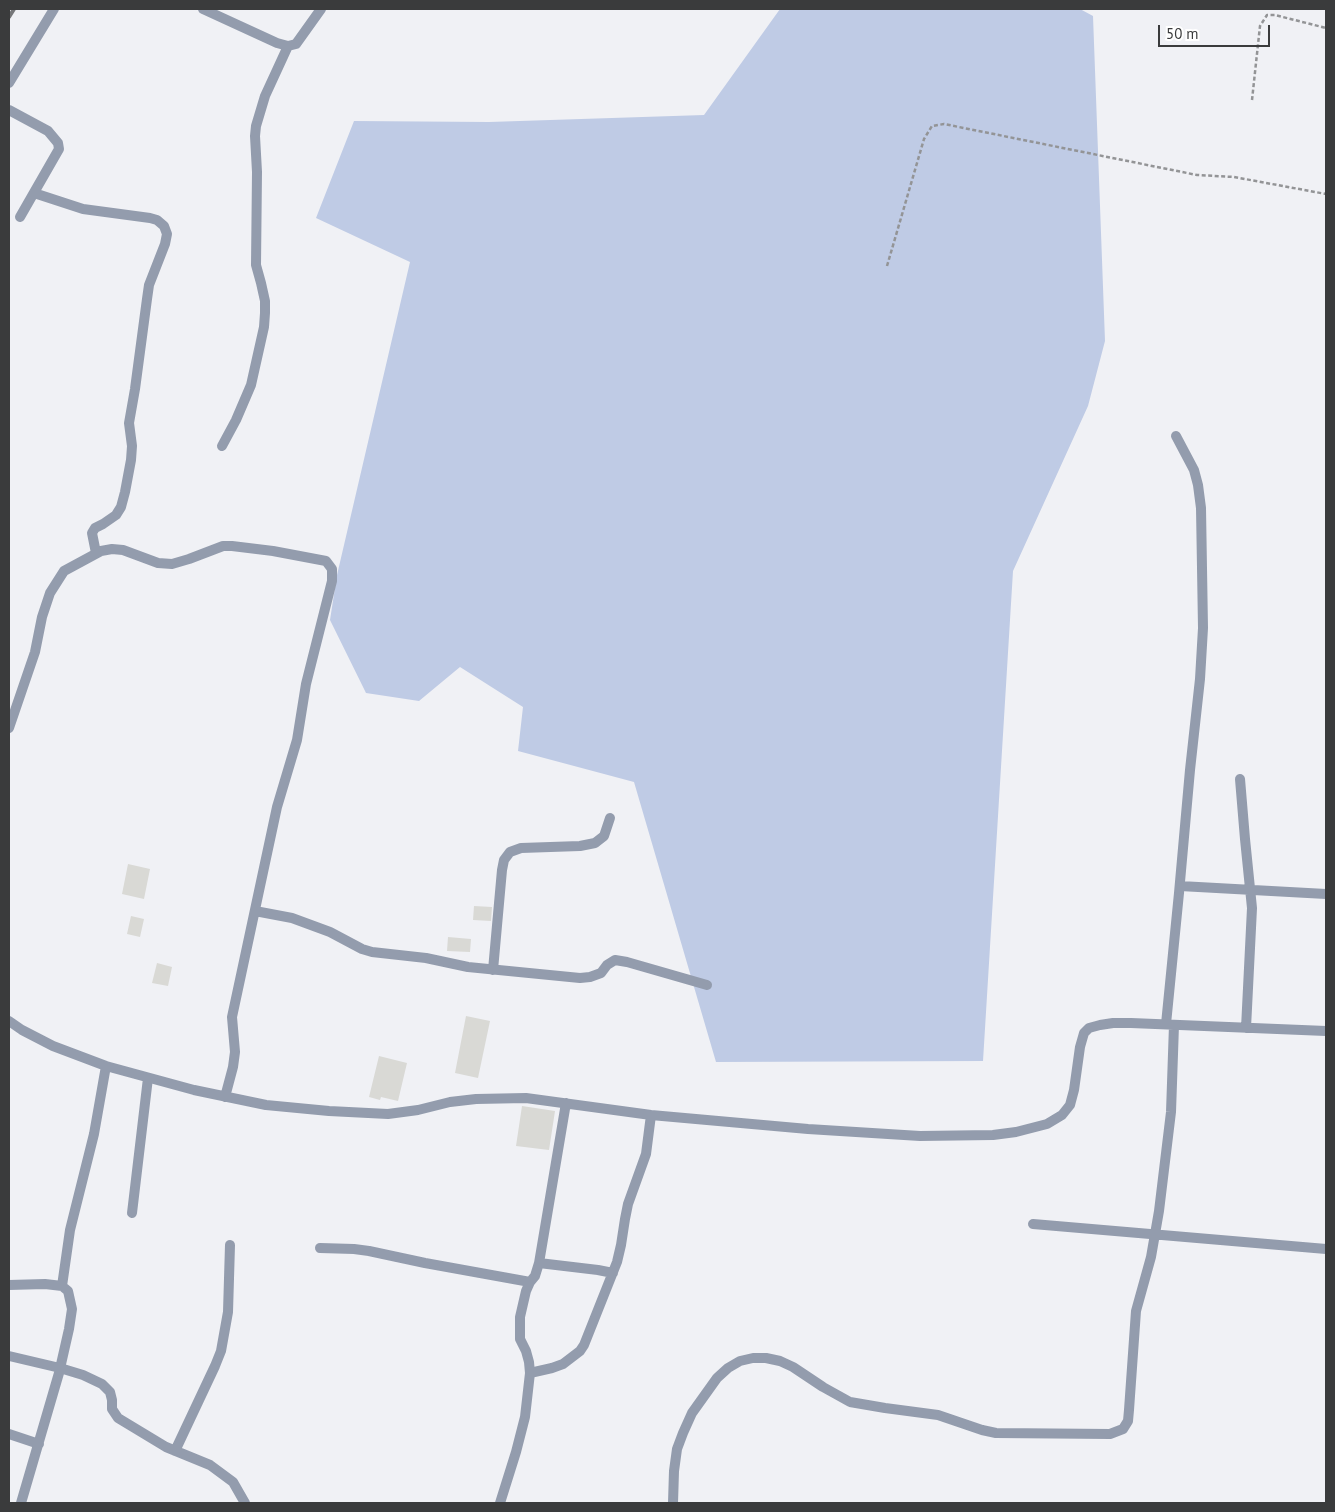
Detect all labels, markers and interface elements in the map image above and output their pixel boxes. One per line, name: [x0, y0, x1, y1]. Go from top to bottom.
scale bar: [1160, 15, 1272, 47]
text: 50 m: [1166, 24, 1199, 43]

